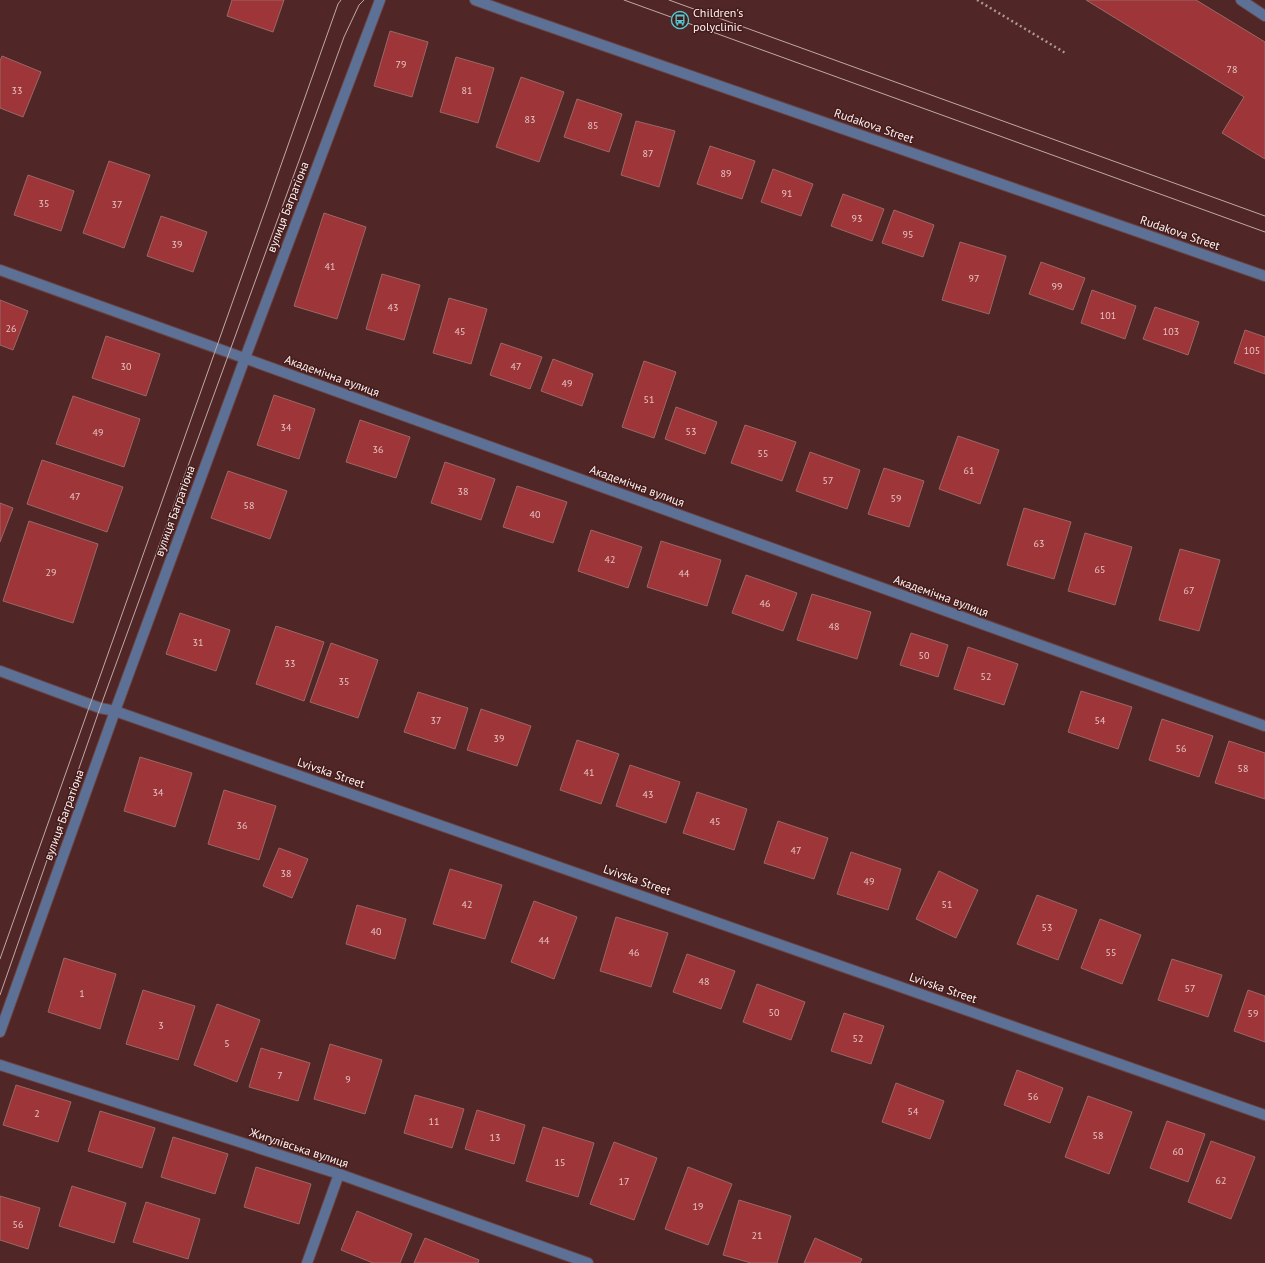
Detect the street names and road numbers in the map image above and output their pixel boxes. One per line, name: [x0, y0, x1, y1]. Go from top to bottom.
street label: Rudakova Street: [832, 105, 916, 146]
street label: вулиця Багратіона: [263, 159, 312, 254]
street label: Rudakova Street: [1138, 212, 1222, 253]
street label: Академічна вулиця: [283, 351, 382, 400]
street label: Академічна вулиця: [588, 461, 687, 510]
street label: вулиця Багратіона: [151, 463, 198, 558]
street label: Академічна вулиця: [892, 571, 991, 620]
street label: Lvivska Street: [295, 754, 367, 791]
street label: вулиця Багратіона: [40, 767, 87, 862]
street label: Lvivska Street: [601, 861, 673, 898]
street label: Lvivska Street: [907, 969, 979, 1006]
street label: Жигулівська вулиця: [247, 1124, 351, 1171]

